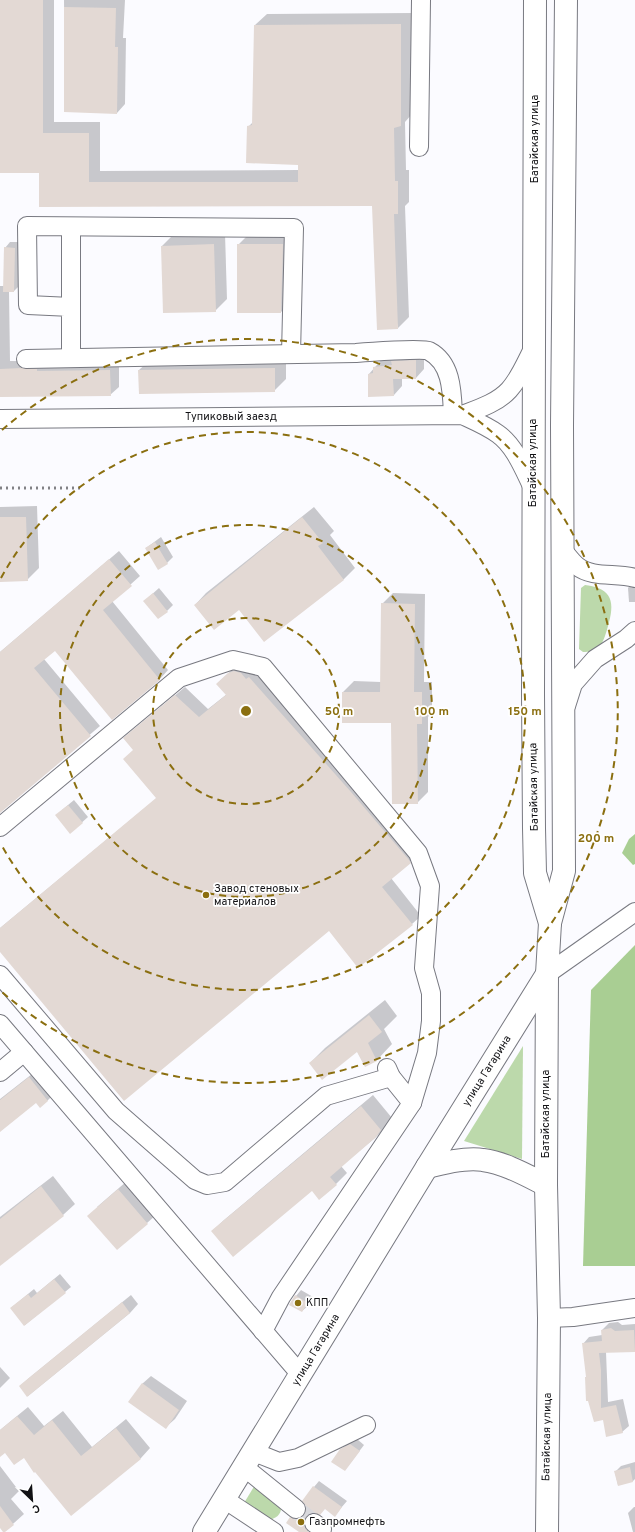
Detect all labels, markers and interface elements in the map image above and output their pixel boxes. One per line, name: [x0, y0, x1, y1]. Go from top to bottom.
street label: Батайская улица: [528, 94, 542, 183]
street label: Тупиковый заезд: [185, 410, 277, 424]
street label: Батайская улица: [526, 418, 540, 507]
centre of rings: [239, 704, 253, 718]
text: 50 m: [325, 704, 353, 720]
text: 100 m: [415, 704, 449, 720]
text: 150 m: [508, 704, 542, 720]
street label: Батайская улица: [526, 742, 542, 831]
text: 200 m: [578, 831, 614, 847]
place label: Завод стеновых материалов: [214, 882, 299, 909]
marker: Завод стеновых материалов: [201, 890, 211, 900]
street label: улица Гагарина: [459, 1033, 515, 1109]
street label: Батайская улица: [539, 1069, 553, 1158]
place label: КПП: [306, 1296, 328, 1310]
marker: КПП: [293, 1298, 303, 1308]
street label: улица Гагарина: [289, 1311, 343, 1389]
street label: Батайская улица: [539, 1392, 555, 1481]
north arrow: [12, 1480, 52, 1520]
text: С: [30, 1500, 42, 1516]
place label: Газпромнефть: [309, 1515, 385, 1529]
marker: Газпромнефть: [296, 1517, 306, 1527]

